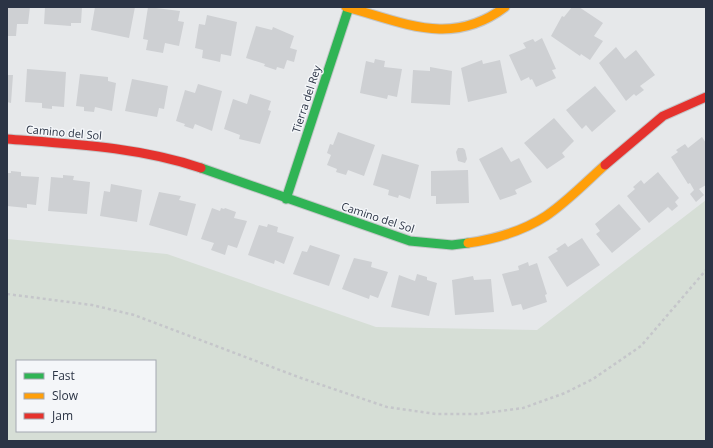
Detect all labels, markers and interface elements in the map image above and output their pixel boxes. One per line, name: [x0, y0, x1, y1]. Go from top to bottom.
street label: Tierra del Rey: [288, 63, 324, 135]
street label: Camino del Sol: [25, 121, 103, 143]
street label: Camino del Sol: [339, 198, 417, 236]
legend: [16, 360, 156, 432]
text: Fast: [52, 367, 75, 384]
text: Slow: [52, 387, 79, 404]
text: Jam: [51, 407, 73, 424]

